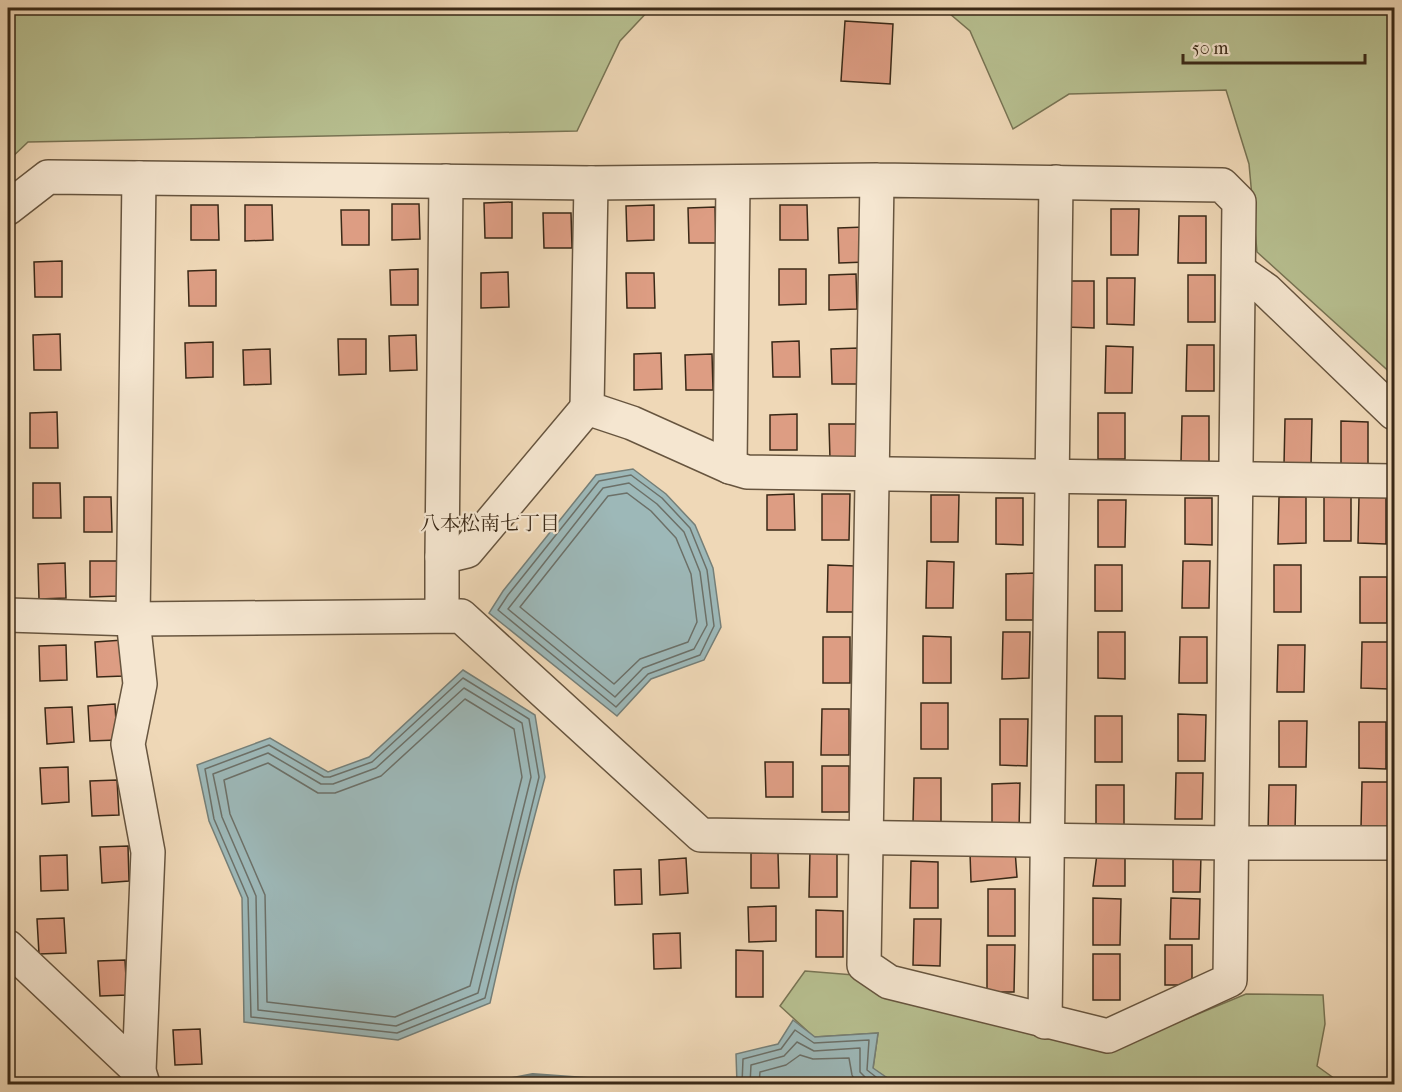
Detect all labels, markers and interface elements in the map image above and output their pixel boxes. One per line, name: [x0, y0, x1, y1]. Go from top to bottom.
scale bar: [1183, 27, 1364, 65]
text: 50 m: [1192, 38, 1229, 59]
district label: 八本松南七丁目: [420, 512, 560, 535]

